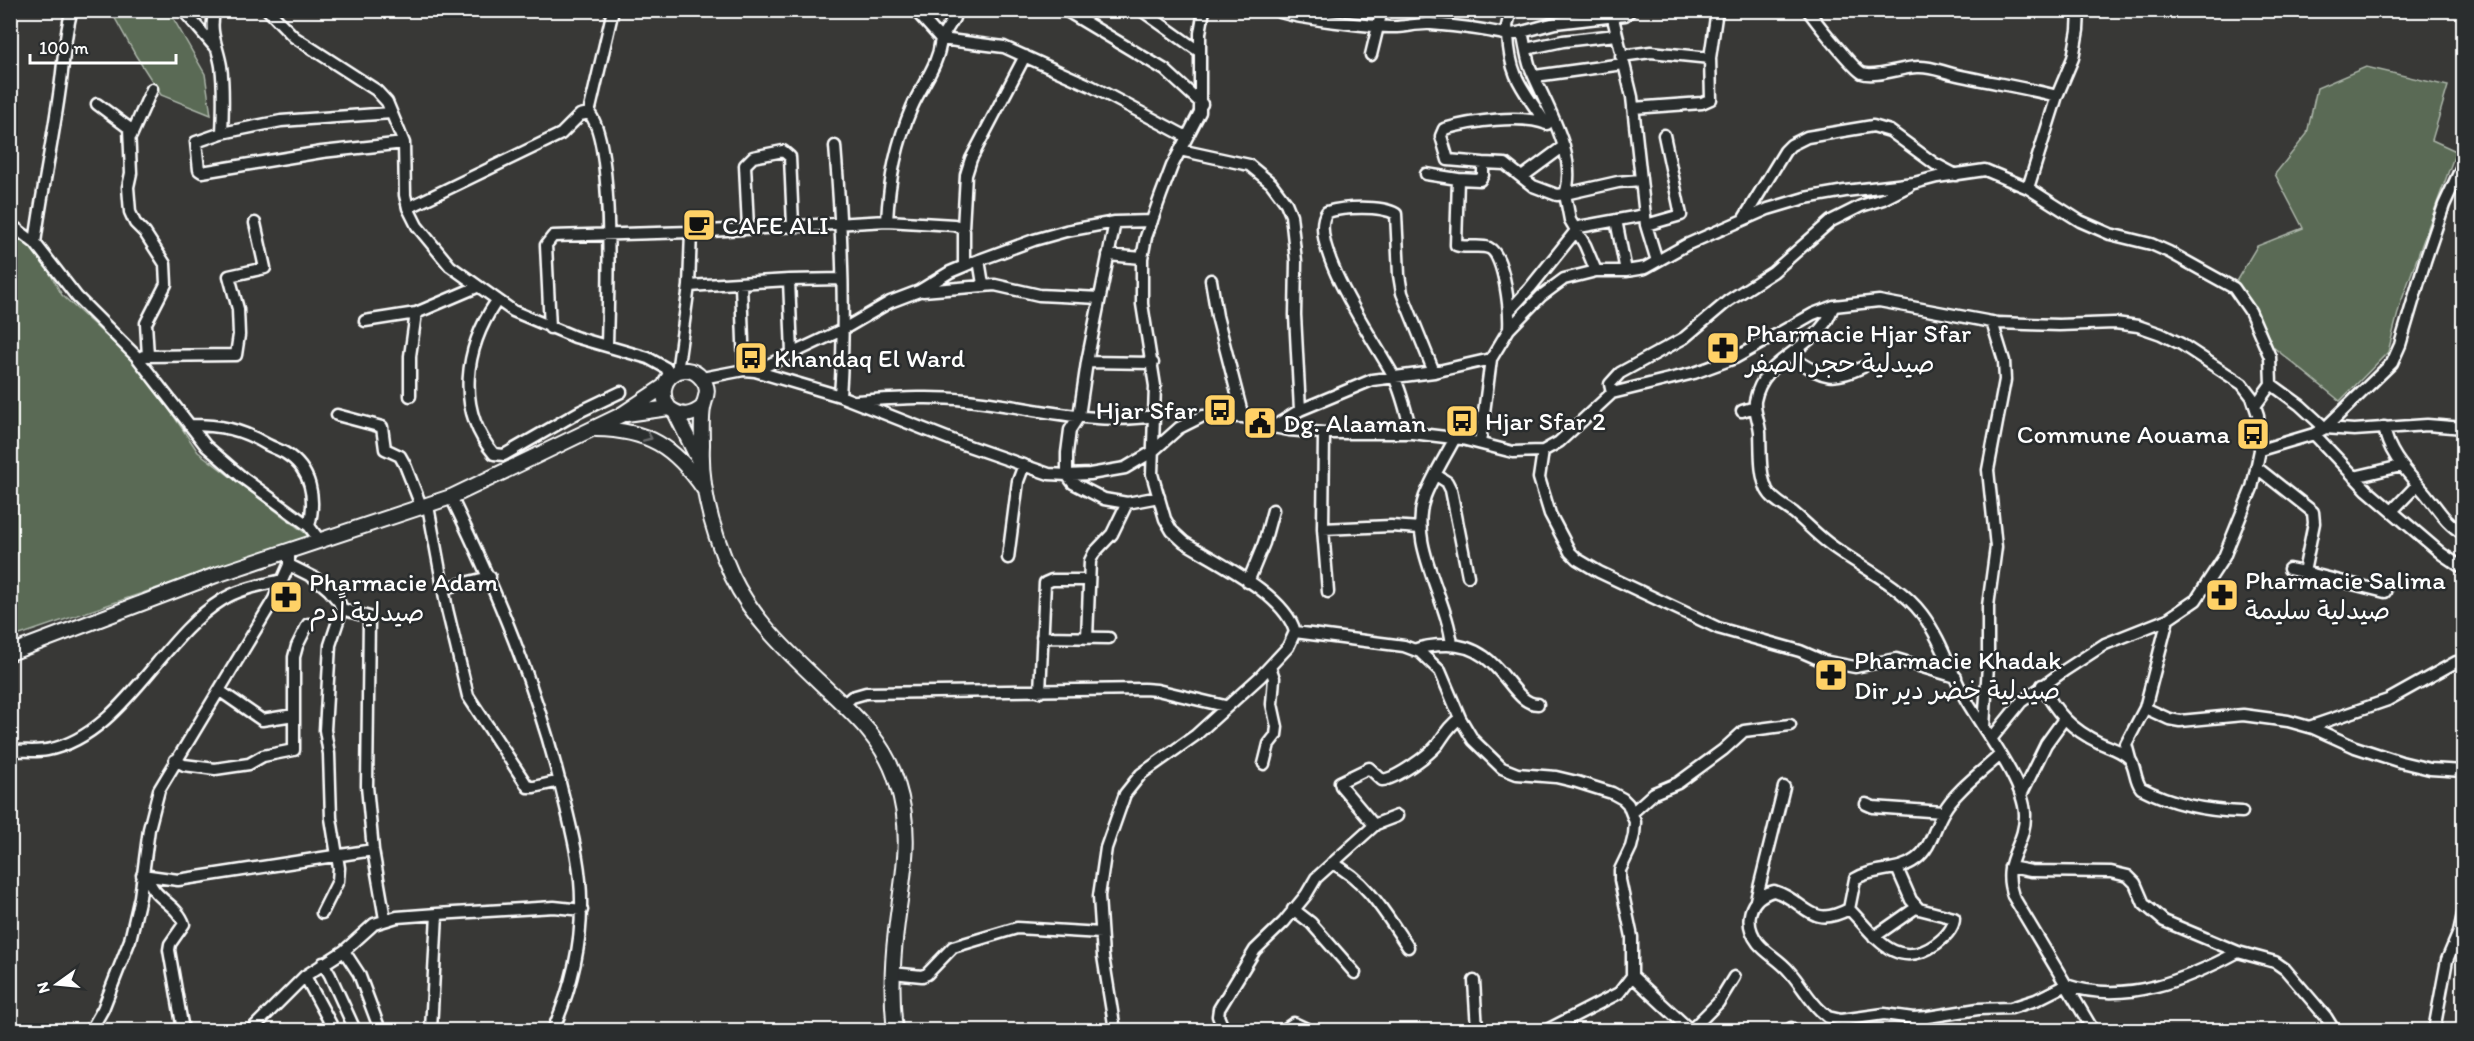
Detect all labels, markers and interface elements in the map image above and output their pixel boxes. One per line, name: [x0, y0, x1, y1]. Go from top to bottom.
scale bar: [30, 27, 176, 65]
text: 100 m: [39, 37, 89, 59]
cafe icon: CAFE ALI: [681, 207, 717, 243]
place label: CAFE ALI: [722, 209, 829, 241]
place label: Pharmacie Hjar Sfar صيدلية حجر الصفر: [1744, 317, 1971, 379]
pharmacy icon: Pharmacie Hjar Sfar صيدلية حجر الصفر: [1705, 330, 1741, 366]
bus stop icon: Khandaq El Ward: [733, 340, 769, 376]
place label: Khandaq El Ward: [774, 342, 966, 374]
bus stop icon: Hjar Sfar: [1202, 392, 1238, 428]
place label: Hjar Sfar: [1096, 394, 1198, 426]
bus stop icon: Hjar Sfar 2: [1444, 403, 1480, 439]
public building icon: Dg. Alaaman: [1242, 405, 1278, 441]
place label: Hjar Sfar 2: [1485, 405, 1606, 437]
place label: Dg. Alaaman: [1283, 407, 1427, 439]
bus stop icon: Commune Aouama: [2235, 416, 2271, 452]
place label: Commune Aouama: [2017, 418, 2230, 450]
one-way arrow: [642, 430, 653, 442]
place label: Pharmacie Salima صيدلية سليمة: [2245, 564, 2446, 626]
place label: Pharmacie Adam صيدلية اًدم: [309, 566, 498, 632]
pharmacy icon: Pharmacie Salima صيدلية سليمة: [2204, 577, 2240, 613]
pharmacy icon: Pharmacie Adam صيدلية اًدم: [268, 579, 304, 615]
place label: Pharmacie Khadak Dir صيدلية خضر دير: [1854, 644, 2062, 706]
pharmacy icon: Pharmacie Khadak Dir صيدلية خضر دير: [1813, 657, 1849, 693]
north arrow: [27, 954, 87, 1014]
text: N: [32, 980, 54, 995]

